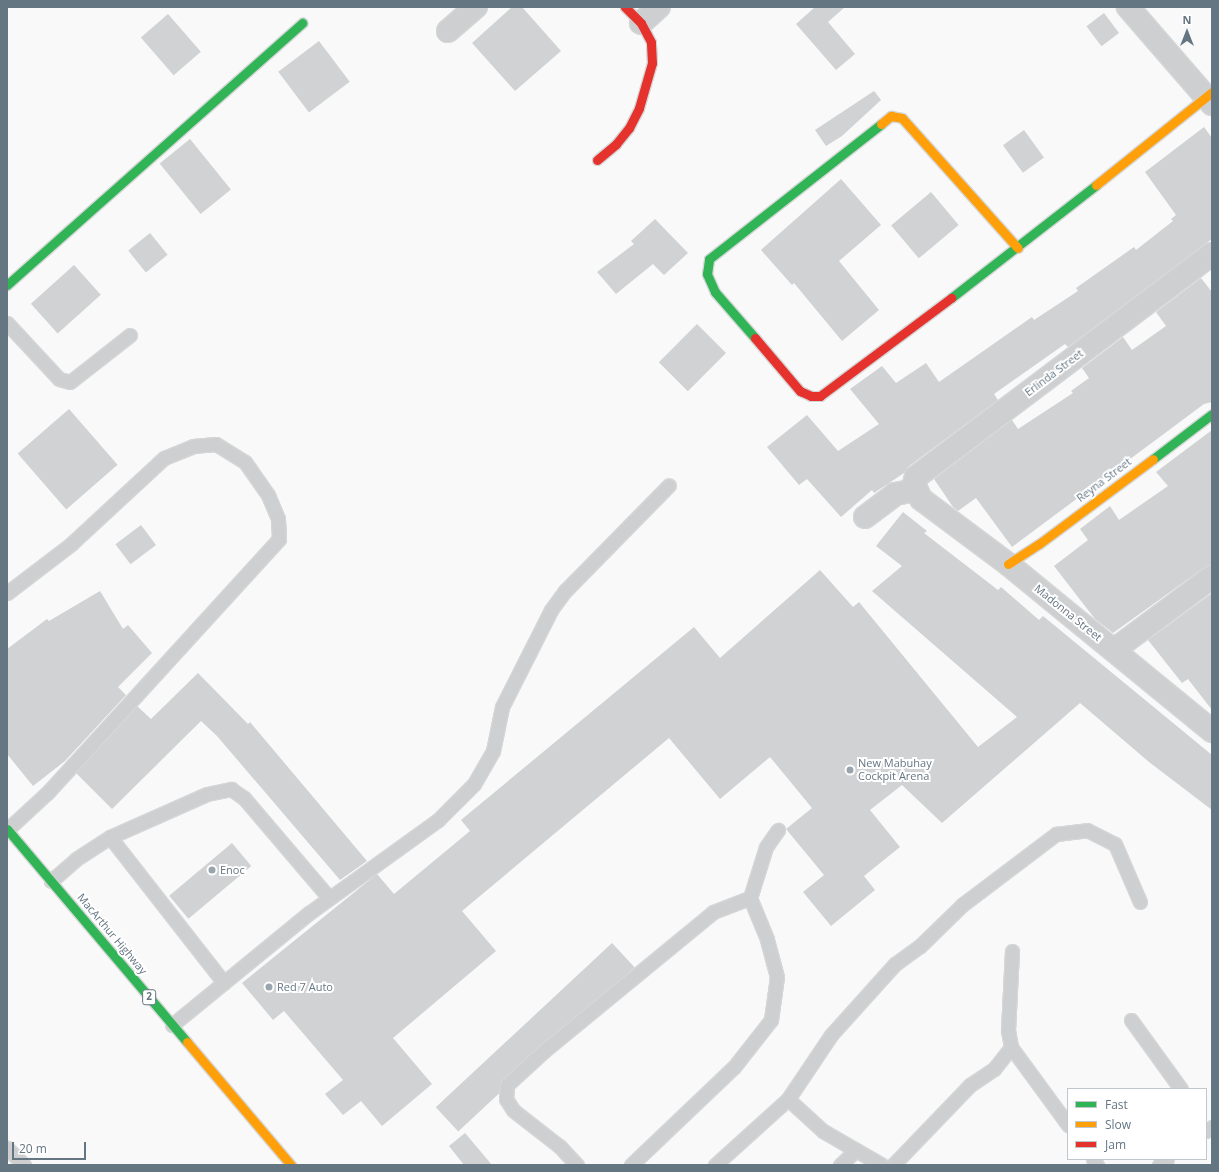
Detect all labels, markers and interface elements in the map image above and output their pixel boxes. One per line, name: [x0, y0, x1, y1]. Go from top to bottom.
north arrow: [1167, 12, 1207, 52]
text: N: [1183, 12, 1191, 27]
street label: Erlinda Street: [1022, 347, 1086, 399]
street label: Reyna Street: [1074, 455, 1134, 505]
street label: Madonna Street: [1032, 582, 1104, 644]
place label: New Mabuhay Cockpit Arena: [858, 757, 932, 783]
marker: New Mabuhay Cockpit Arena: [845, 765, 855, 775]
place label: Enoc: [220, 863, 245, 877]
marker: Enoc: [207, 865, 217, 875]
street label: MacArthur Highway: [74, 891, 150, 977]
place label: Red 7 Auto: [277, 980, 333, 994]
marker: Red 7 Auto: [264, 982, 274, 992]
road number: 2: [142, 989, 156, 1005]
legend: [1067, 1088, 1207, 1160]
text: Fast: [1105, 1096, 1128, 1113]
text: Slow: [1105, 1116, 1131, 1133]
scale bar: [14, 1134, 88, 1160]
text: Jam: [1105, 1136, 1126, 1153]
text: 20 m: [19, 1140, 47, 1157]

